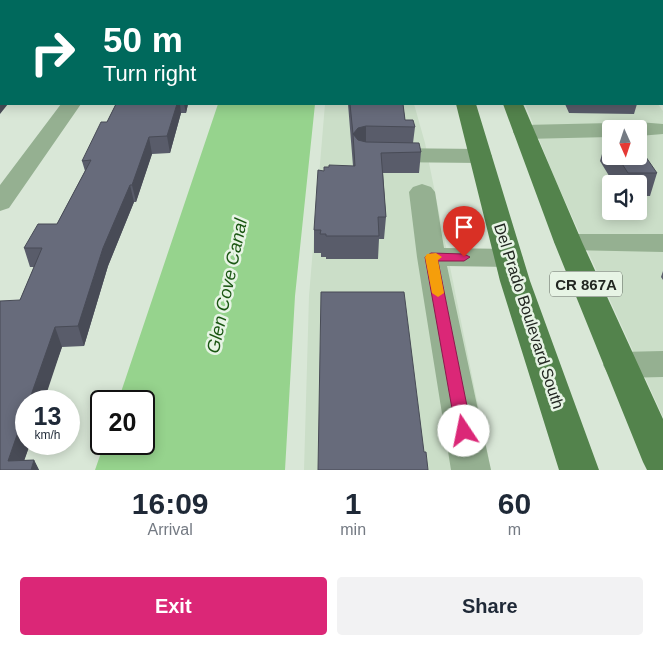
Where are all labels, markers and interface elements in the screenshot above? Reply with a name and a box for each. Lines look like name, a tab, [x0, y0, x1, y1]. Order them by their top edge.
icon: right	[20, 20, 85, 85]
text: 50 m	[103, 20, 183, 59]
text: Turn right	[103, 61, 196, 86]
north arrow	[602, 120, 648, 165]
map controls	[602, 120, 647, 220]
button: sound	[602, 175, 647, 220]
pin	[443, 206, 485, 257]
icon: arrive	[450, 213, 478, 241]
water label: Glen Cove Canal	[203, 216, 251, 355]
street label: Del Prado Boulevard South	[491, 221, 567, 411]
road number: CR 867A	[550, 272, 622, 296]
speed limit sign: 20	[90, 390, 155, 455]
text: 13	[34, 402, 61, 430]
position arrow	[437, 404, 489, 456]
text: km/h	[34, 428, 61, 442]
text: 16:09	[132, 487, 209, 520]
text: 1	[345, 487, 362, 520]
text: 60	[498, 487, 531, 520]
text: Arrival	[147, 521, 193, 538]
text: min	[340, 521, 366, 538]
text: m	[508, 521, 521, 538]
button: Exit	[20, 577, 327, 635]
button: Share	[337, 577, 643, 635]

